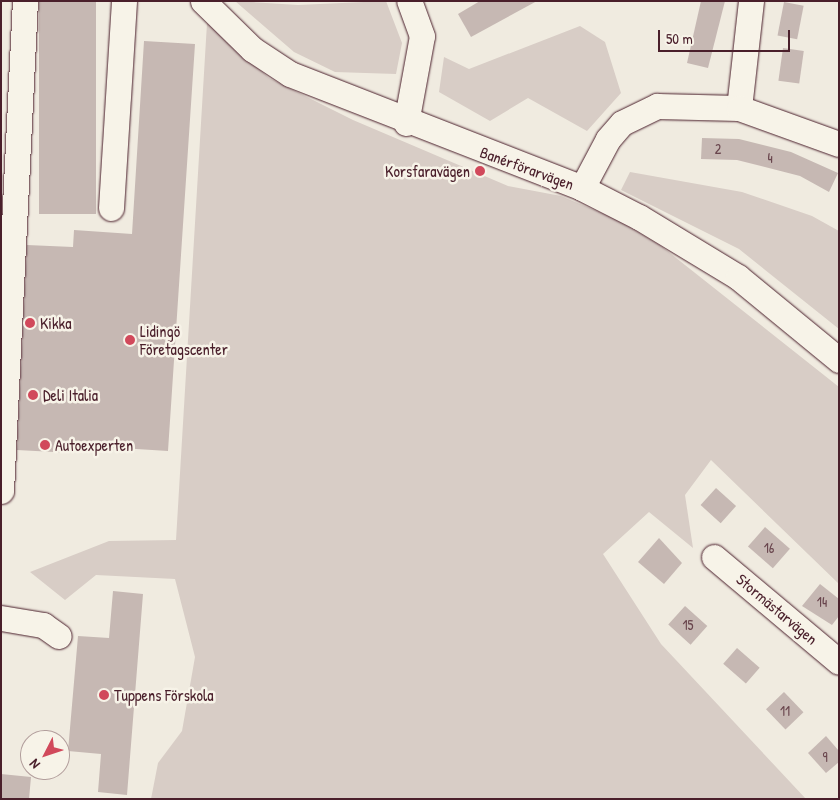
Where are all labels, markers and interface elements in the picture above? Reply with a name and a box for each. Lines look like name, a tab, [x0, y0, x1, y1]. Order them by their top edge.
scale bar	[660, 20, 792, 52]
text: 50 m	[666, 28, 693, 49]
house number: 2	[715, 141, 721, 157]
street label: Banérförarvägen	[478, 142, 576, 194]
house number: 4	[767, 150, 773, 166]
place label: Korsfaravägen	[385, 161, 470, 181]
marker: Korsfaravägen	[474, 165, 486, 177]
place label: Kikka	[40, 313, 72, 333]
marker: Kikka	[24, 317, 36, 329]
place label: Lidingö Företagscenter	[140, 321, 228, 359]
marker: Lidingö Företagscenter	[124, 334, 136, 346]
place label: Deli Italia	[43, 385, 98, 405]
marker: Deli Italia	[27, 389, 39, 401]
place label: Autoexperten	[55, 435, 133, 455]
marker: Autoexperten	[39, 439, 51, 451]
house number: 16	[764, 540, 774, 556]
street label: Stormästarvägen	[732, 569, 822, 649]
house number: 14	[817, 594, 827, 610]
house number: 15	[682, 617, 694, 633]
place label: Tuppens Förskola	[114, 685, 213, 705]
marker: Tuppens Förskola	[98, 689, 110, 701]
house number: 11	[780, 703, 790, 719]
north arrow	[20, 730, 70, 780]
house number: 9	[822, 749, 828, 765]
text: N	[24, 755, 44, 774]

